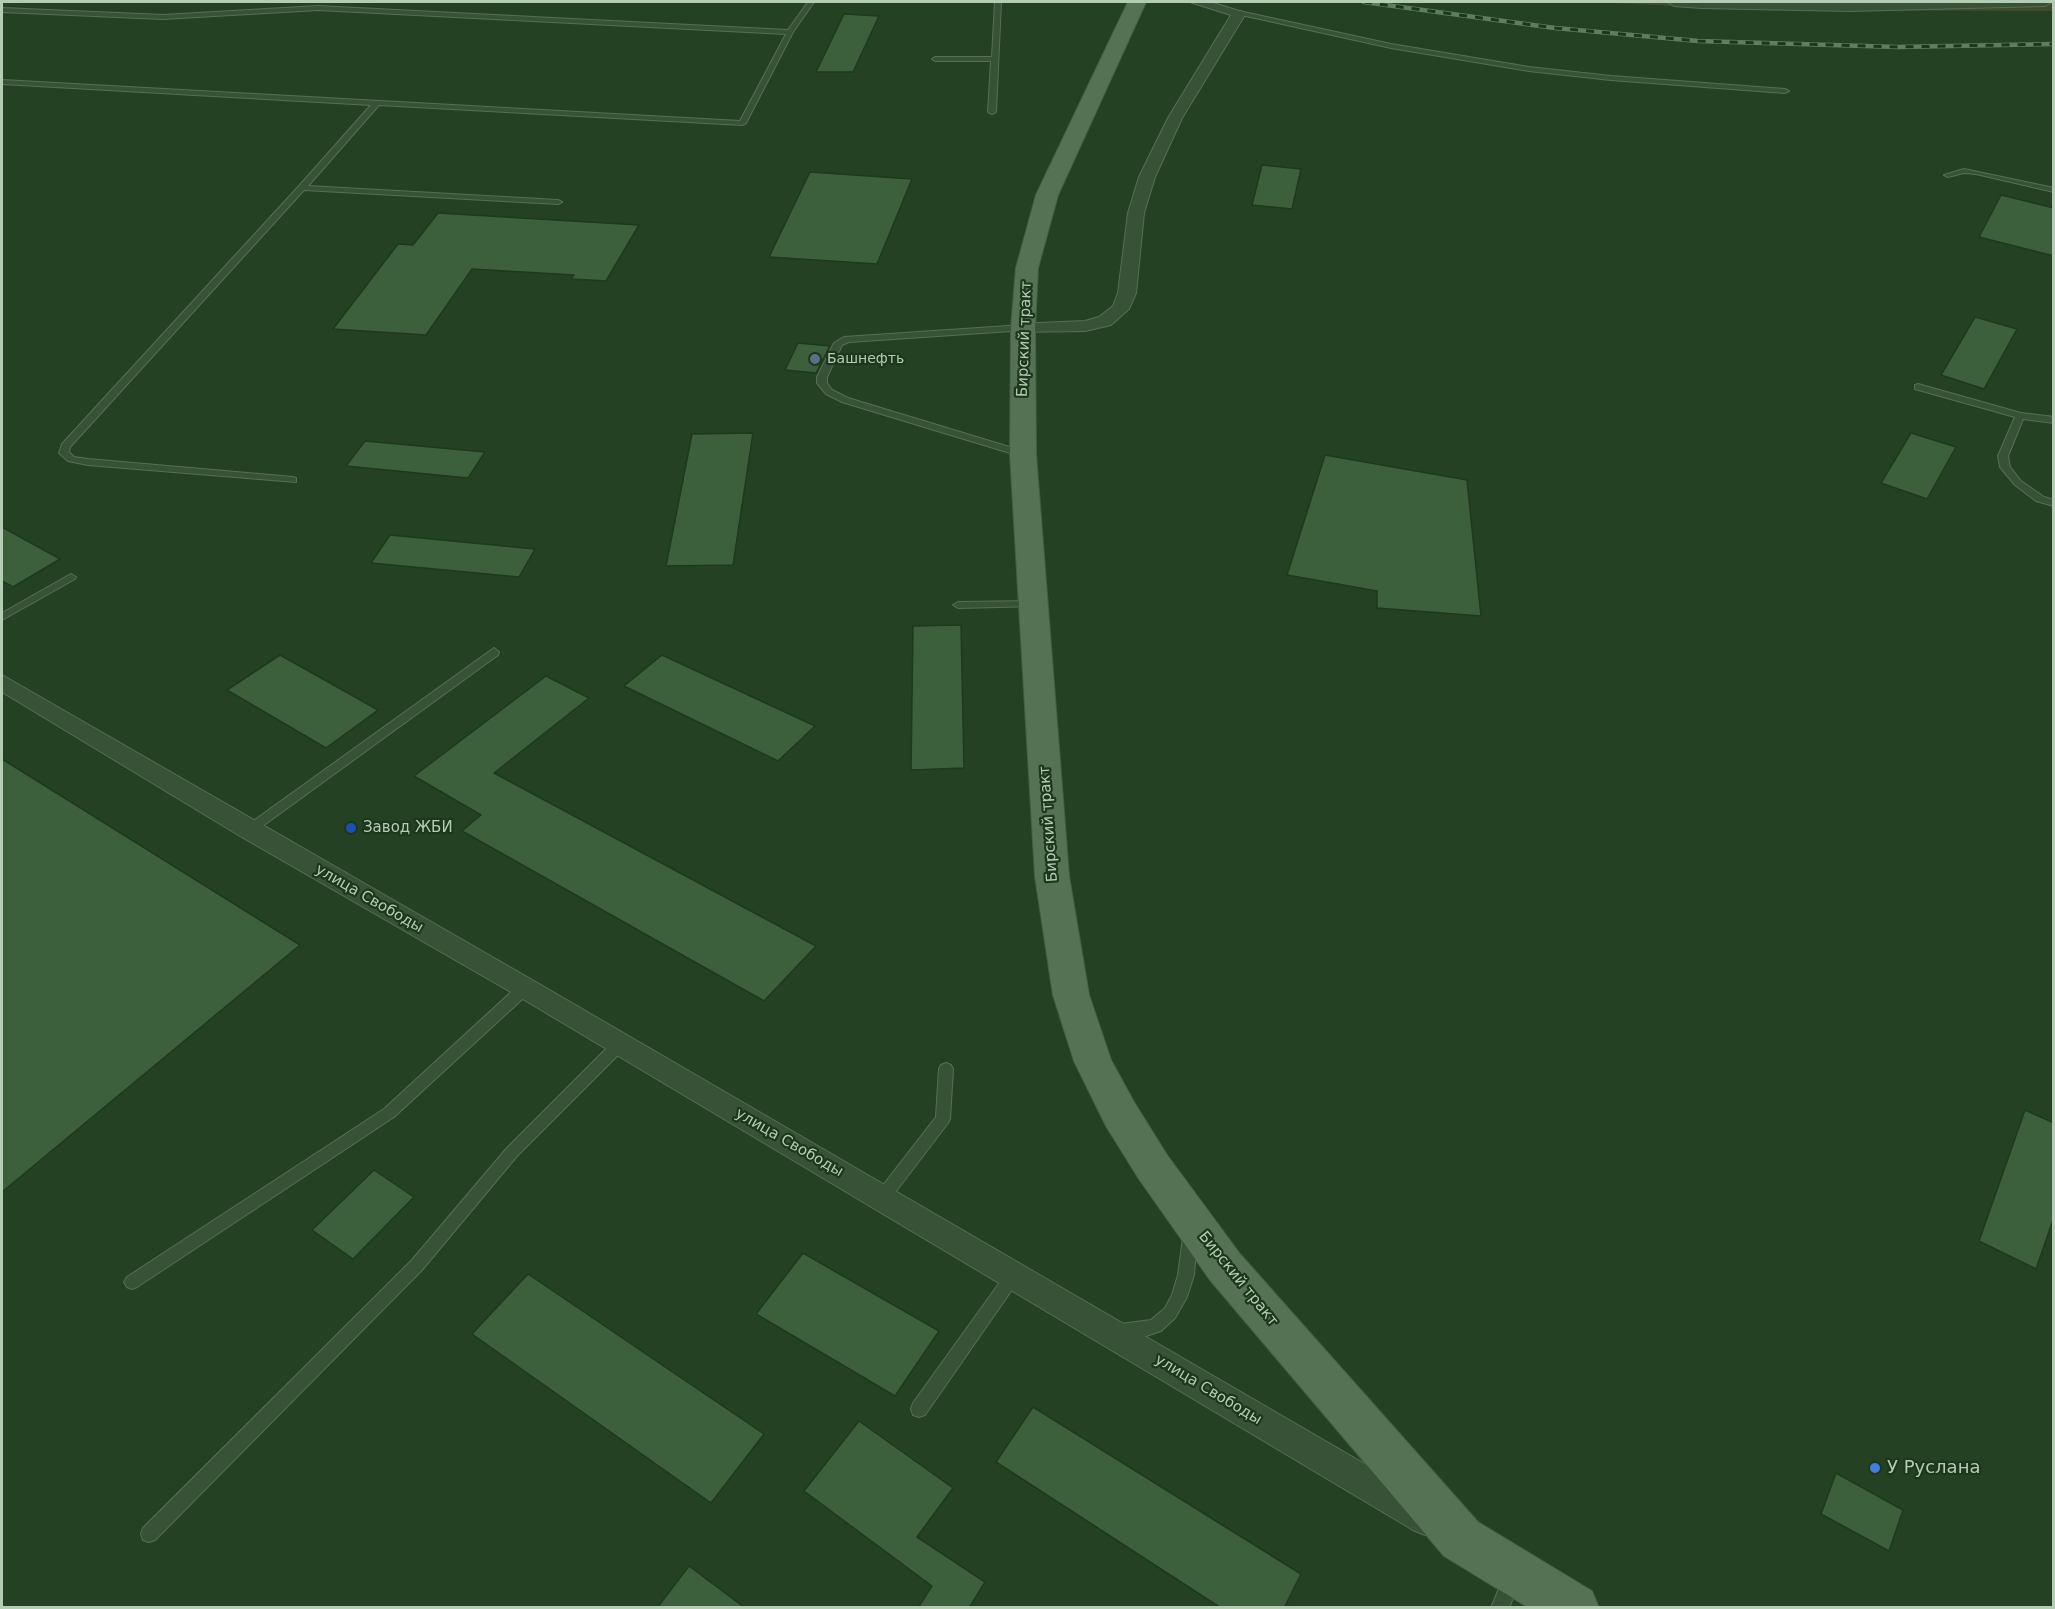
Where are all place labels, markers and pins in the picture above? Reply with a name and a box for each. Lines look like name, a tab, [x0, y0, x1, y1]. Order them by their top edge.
place label: Башнефть	[827, 351, 904, 367]
marker: Башнефть	[808, 352, 822, 366]
place label: Завод ЖБИ	[363, 819, 453, 837]
marker: Завод ЖБИ	[344, 821, 358, 835]
place label: У Руслана	[1887, 1457, 1980, 1479]
marker: У Руслана	[1868, 1461, 1882, 1475]

